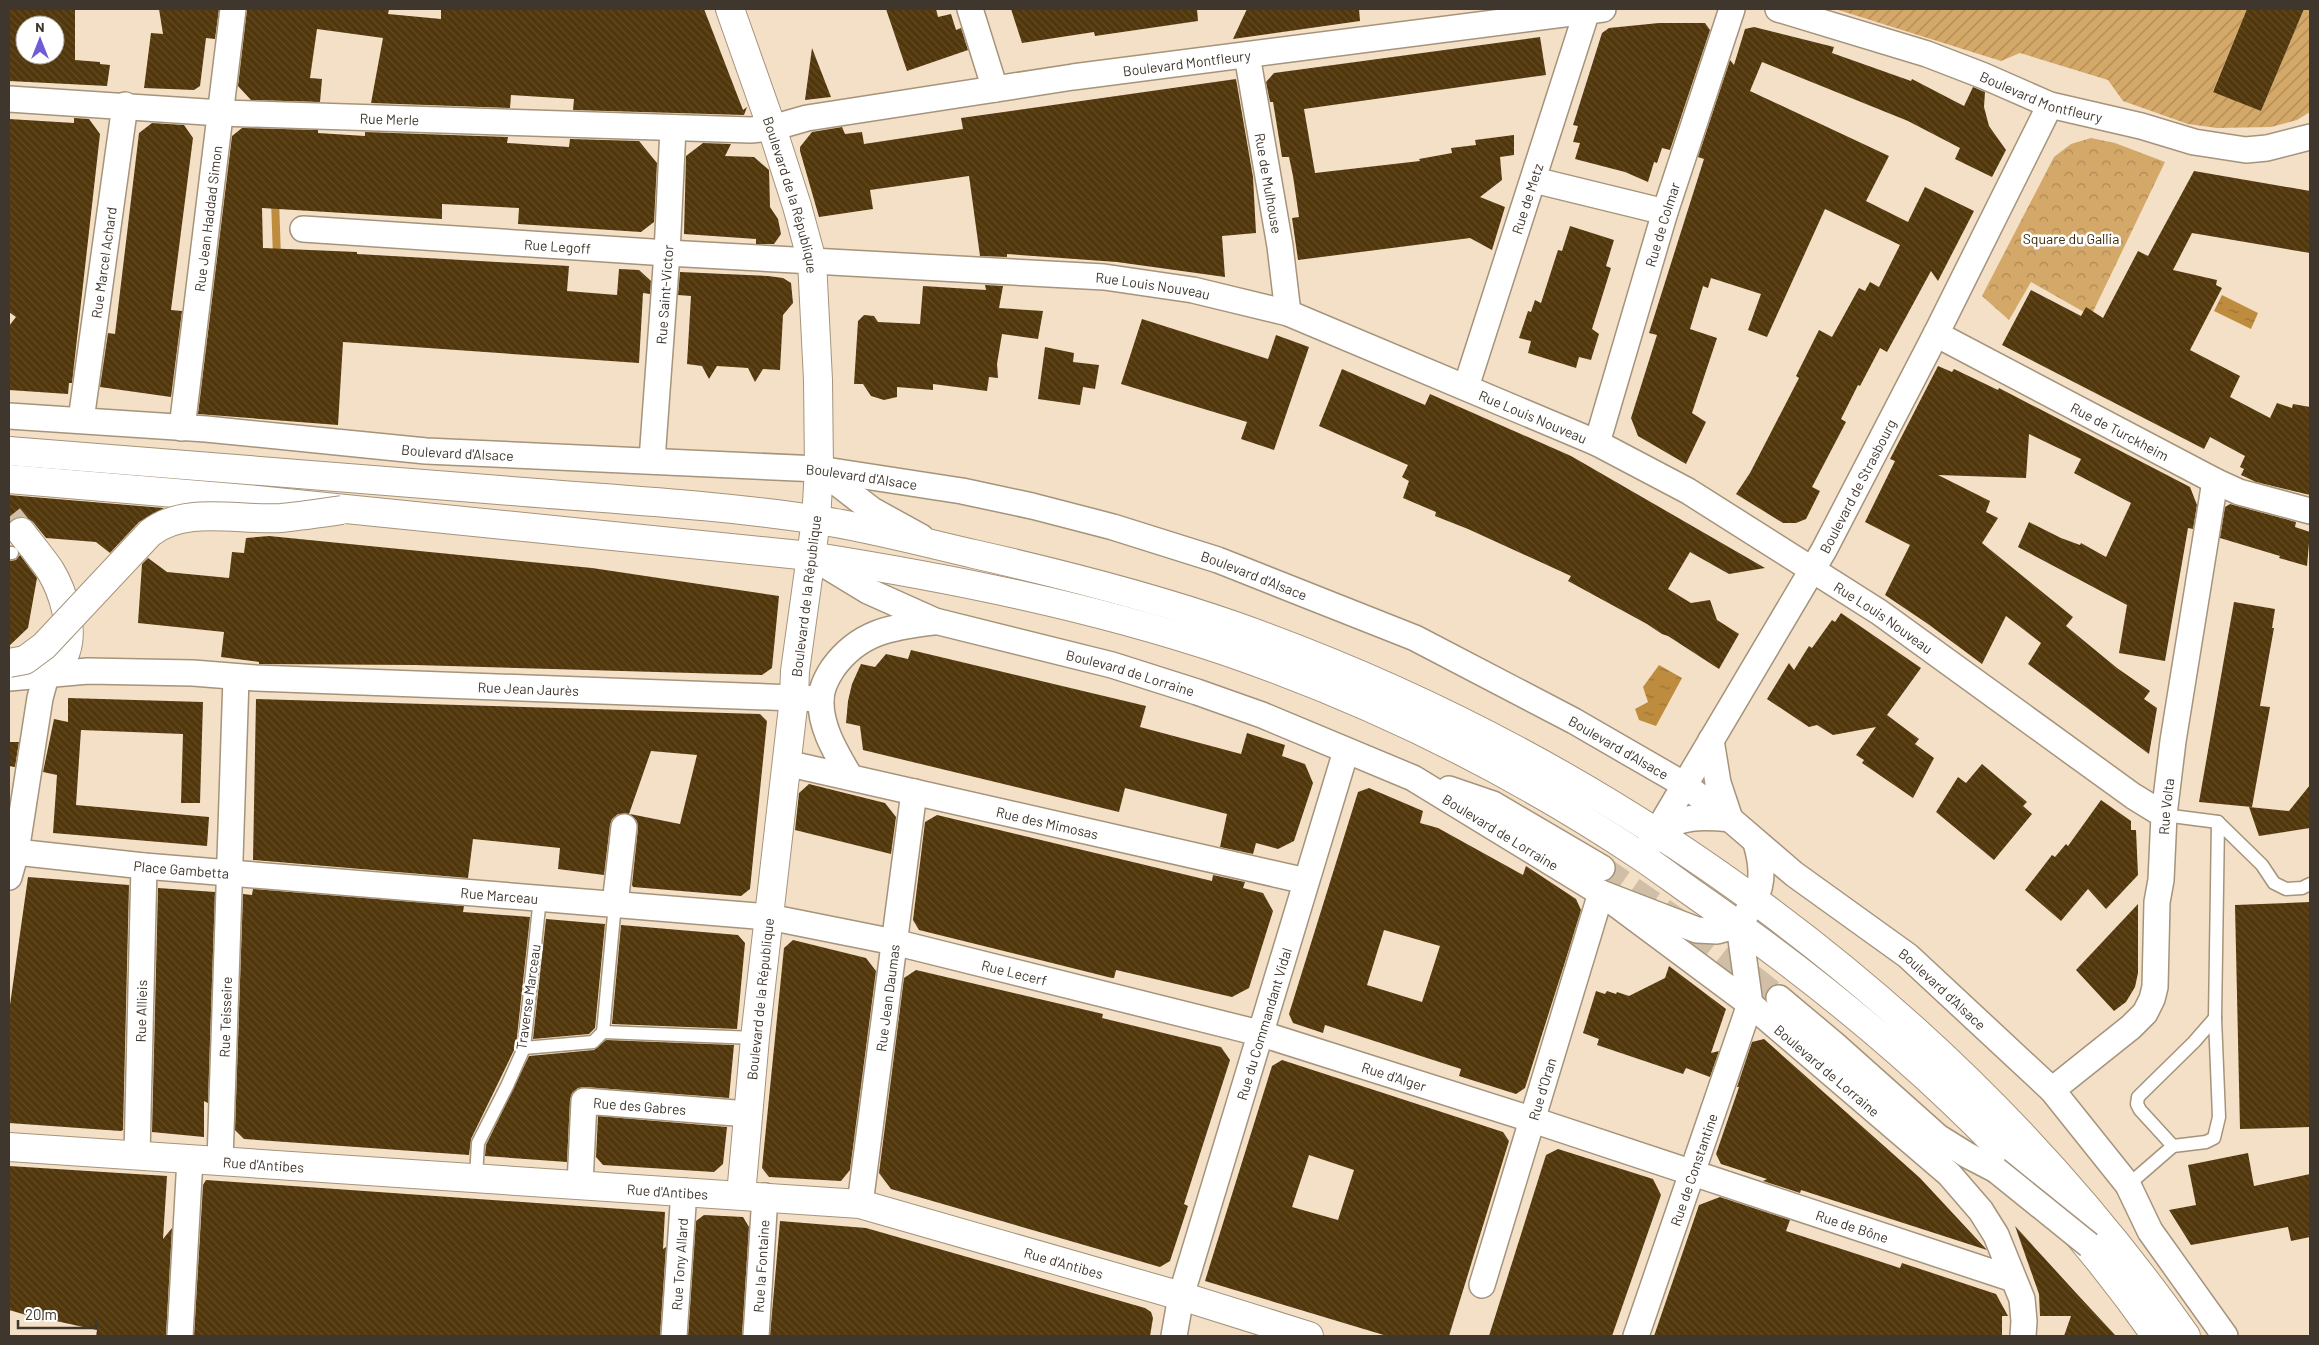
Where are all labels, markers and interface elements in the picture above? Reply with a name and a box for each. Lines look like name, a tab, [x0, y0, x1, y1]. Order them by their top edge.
north arrow	[15, 15, 65, 65]
text: N	[35, 18, 45, 35]
street label: Boulevard Montfleury	[1122, 46, 1252, 79]
street label: Boulevard Montfleury	[1978, 67, 2105, 125]
street label: Rue Merle	[359, 109, 420, 128]
street label: Boulevard de la République	[760, 114, 821, 274]
street label: Rue de Mulhouse	[1252, 131, 1286, 235]
street label: Rue Jean Haddad Simon	[190, 145, 225, 293]
street label: Rue de Metz	[1507, 161, 1546, 236]
street label: Rue de Colmar	[1641, 180, 1683, 269]
street label: Rue Marcel Achard	[87, 206, 119, 319]
park label: Square du Gallia	[2023, 230, 2119, 247]
street label: Rue Legoff	[524, 235, 591, 256]
street label: Rue Saint-Victor	[652, 244, 676, 345]
street label: Rue Louis Nouveau	[1095, 268, 1212, 302]
street label: Rue Louis Nouveau	[1476, 386, 1590, 446]
street label: Rue de Turckheim	[2068, 398, 2172, 464]
street label: Boulevard de Strasbourg	[1815, 416, 1899, 556]
street label: Boulevard d'Alsace	[400, 440, 514, 464]
street label: Boulevard d'Alsace	[805, 460, 919, 493]
street label: Boulevard de la République	[788, 514, 824, 678]
street label: Boulevard d'Alsace	[1199, 547, 1310, 603]
street label: Rue Louis Nouveau	[1831, 577, 1936, 657]
street label: Boulevard de Lorraine	[1065, 645, 1197, 699]
street label: Rue Jean Jaurès	[477, 678, 579, 699]
street label: Boulevard d'Alsace	[1566, 711, 1672, 782]
street label: Rue Volta	[2155, 777, 2177, 835]
street label: Boulevard de Lorraine	[1440, 790, 1562, 874]
street label: Rue des Mimosas	[995, 802, 1100, 842]
street label: Place Gambetta	[133, 856, 230, 881]
street label: Rue Marceau	[460, 883, 539, 907]
street label: Boulevard de la République	[743, 917, 777, 1081]
street label: Traverse Marceau	[512, 943, 544, 1051]
street label: Rue Jean Daumas	[872, 943, 903, 1052]
street label: Boulevard d'Alsace	[1896, 944, 1990, 1033]
street label: Rue du Commandant Vidal	[1232, 946, 1294, 1102]
street label: Rue Lecerf	[980, 956, 1049, 988]
street label: Rue Teisseire	[215, 976, 235, 1058]
street label: Rue Allieis	[131, 979, 150, 1043]
street label: Boulevard de Lorraine	[1771, 1020, 1883, 1120]
street label: Rue d'Oran	[1524, 1056, 1559, 1122]
street label: Rue d'Alger	[1360, 1058, 1429, 1094]
street label: Rue des Gabres	[593, 1093, 687, 1118]
street label: Rue de Constantine	[1666, 1111, 1720, 1228]
street label: Rue d'Antibes	[222, 1153, 305, 1175]
street label: Rue d'Antibes	[626, 1180, 709, 1202]
street label: Rue de Bône	[1814, 1206, 1891, 1246]
street label: Rue Tony Allard	[667, 1217, 691, 1311]
street label: Rue la Fontaine	[749, 1219, 772, 1313]
street label: Rue d'Antibes	[1022, 1243, 1106, 1282]
scale bar	[18, 1298, 95, 1330]
text: 20 m	[25, 1305, 57, 1323]

